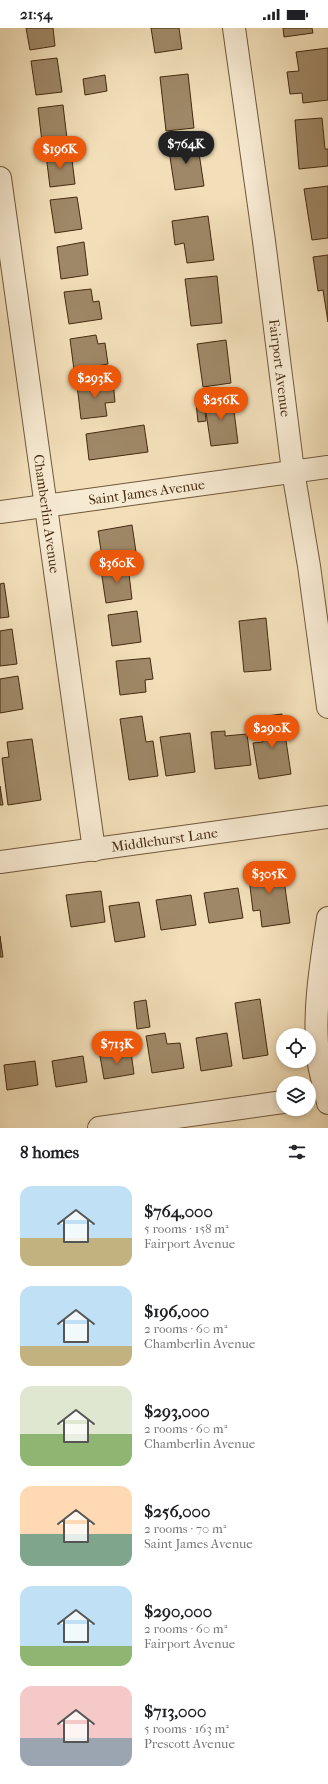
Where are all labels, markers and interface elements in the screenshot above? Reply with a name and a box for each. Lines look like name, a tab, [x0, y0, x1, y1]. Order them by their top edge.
text: 21:54	[20, 5, 52, 23]
pin: $764K	[158, 131, 214, 165]
pin: $196K	[32, 136, 88, 170]
text: $764K	[167, 136, 205, 151]
text: $196K	[42, 141, 78, 156]
street label: Fairport Avenue	[265, 318, 295, 418]
pin: $293K	[67, 365, 123, 399]
text: $293K	[77, 370, 113, 385]
pin: $256K	[193, 387, 249, 421]
text: $256K	[203, 392, 239, 407]
street label: Chamberlin Avenue	[30, 453, 64, 574]
street label: Saint James Avenue	[87, 475, 206, 508]
pin: $360K	[89, 550, 145, 584]
text: $360K	[99, 555, 135, 570]
pin: $290K	[244, 715, 300, 749]
text: $290K	[253, 720, 291, 735]
street label: Middlehurst Lane	[110, 824, 219, 855]
pin: $305K	[241, 861, 297, 895]
text: $305K	[252, 866, 286, 881]
map controls	[276, 1028, 316, 1116]
button: locate	[276, 1028, 316, 1068]
pin: $713K	[89, 1031, 145, 1065]
text: $713K	[101, 1036, 133, 1051]
button: layers	[276, 1076, 316, 1116]
icon: filters	[286, 1141, 308, 1163]
text: 8 homes	[20, 1142, 79, 1162]
text: $764,000	[144, 1201, 213, 1221]
icon: home	[52, 1202, 100, 1250]
text: 5 rooms · 158 m²	[144, 1221, 229, 1236]
text: Fairport Avenue	[144, 1236, 235, 1251]
text: $196,000	[144, 1301, 209, 1321]
icon: home	[52, 1302, 100, 1350]
text: 2 rooms · 60 m²	[144, 1321, 227, 1336]
text: Chamberlin Avenue	[144, 1336, 255, 1351]
text: $293,000	[144, 1401, 210, 1421]
icon: home	[52, 1402, 100, 1450]
text: 2 rooms · 60 m²	[144, 1421, 227, 1436]
text: Chamberlin Avenue	[144, 1436, 255, 1451]
text: $256,000	[144, 1501, 210, 1521]
icon: home	[52, 1502, 100, 1550]
text: 2 rooms · 70 m²	[144, 1521, 227, 1536]
text: Saint James Avenue	[144, 1536, 253, 1551]
text: $290,000	[144, 1601, 212, 1621]
icon: home	[52, 1602, 100, 1650]
text: 2 rooms · 60 m²	[144, 1621, 227, 1636]
text: Fairport Avenue	[144, 1636, 235, 1651]
text: $713,000	[144, 1701, 206, 1721]
icon: home	[52, 1702, 100, 1750]
text: 5 rooms · 163 m²	[144, 1721, 229, 1736]
text: Prescott Avenue	[144, 1736, 235, 1751]

